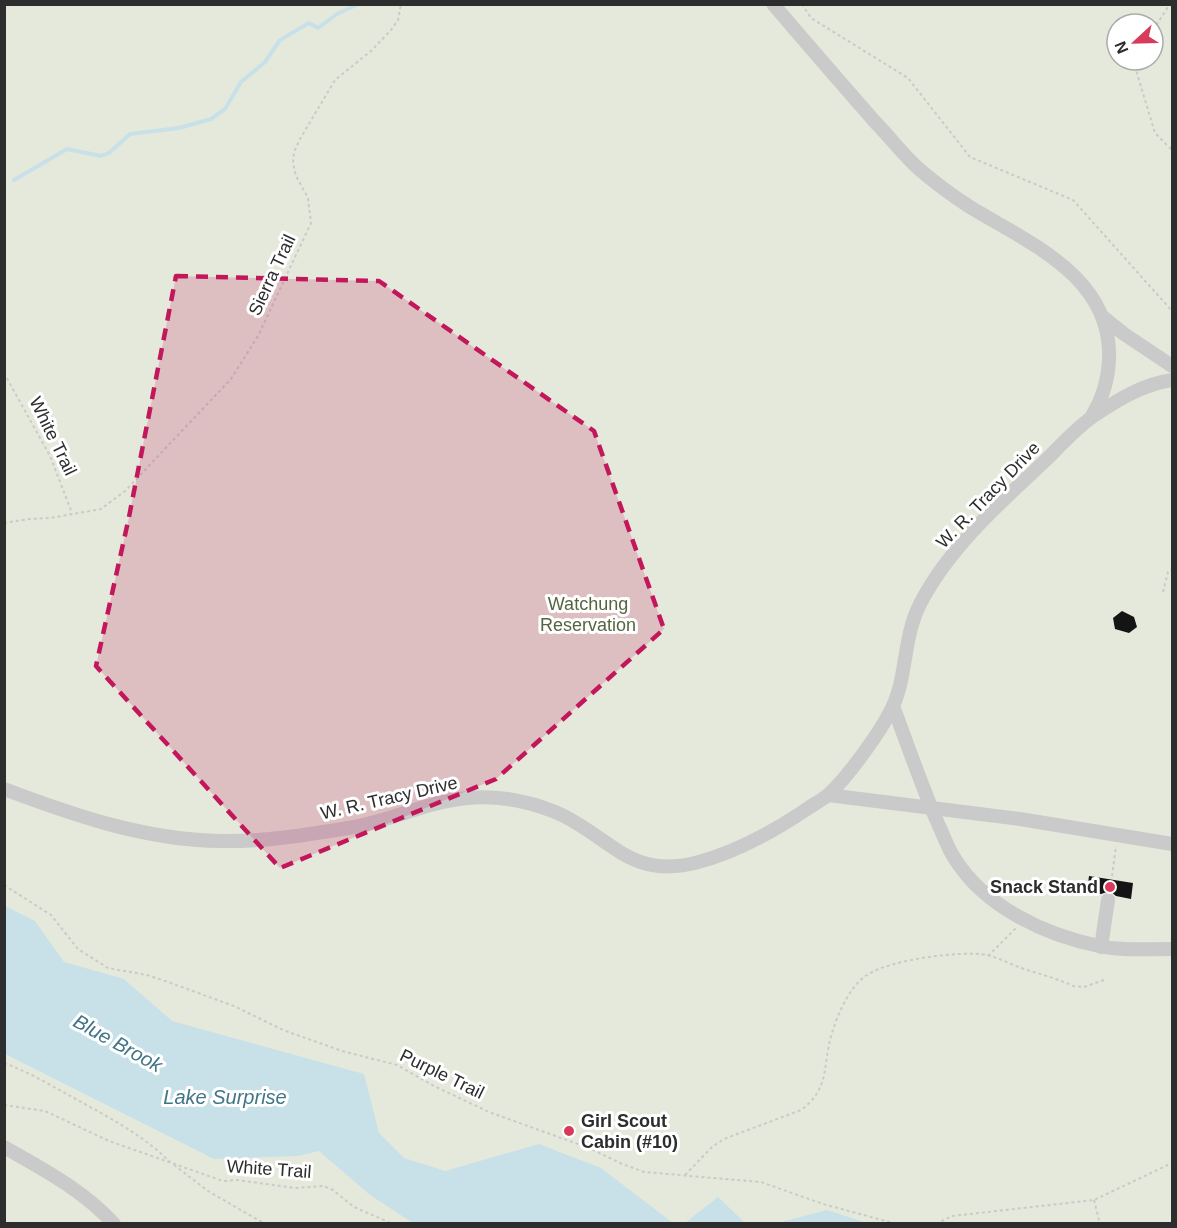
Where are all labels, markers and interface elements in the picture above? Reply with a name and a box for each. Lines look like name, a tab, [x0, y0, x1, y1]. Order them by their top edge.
north arrow	[1105, 12, 1165, 72]
text: N	[1112, 39, 1132, 56]
street label: Sierra Trail	[245, 231, 299, 319]
street label: White Trail	[25, 393, 81, 479]
street label: W. R. Tracy Drive	[932, 438, 1044, 552]
park label: Watchung Reservation	[540, 594, 636, 635]
street label: W. R. Tracy Drive	[319, 773, 459, 823]
place label: Snack Stand	[990, 877, 1098, 897]
marker: Snack Stand	[1103, 880, 1117, 894]
water label: Blue Brook	[70, 1010, 167, 1077]
street label: Purple Trail	[397, 1045, 487, 1103]
water label: Lake Surprise	[163, 1086, 287, 1108]
place label: Girl Scout Cabin (#10)	[581, 1111, 678, 1152]
marker: Girl Scout Cabin (#10)	[562, 1124, 576, 1138]
street label: White Trail	[226, 1156, 312, 1182]

